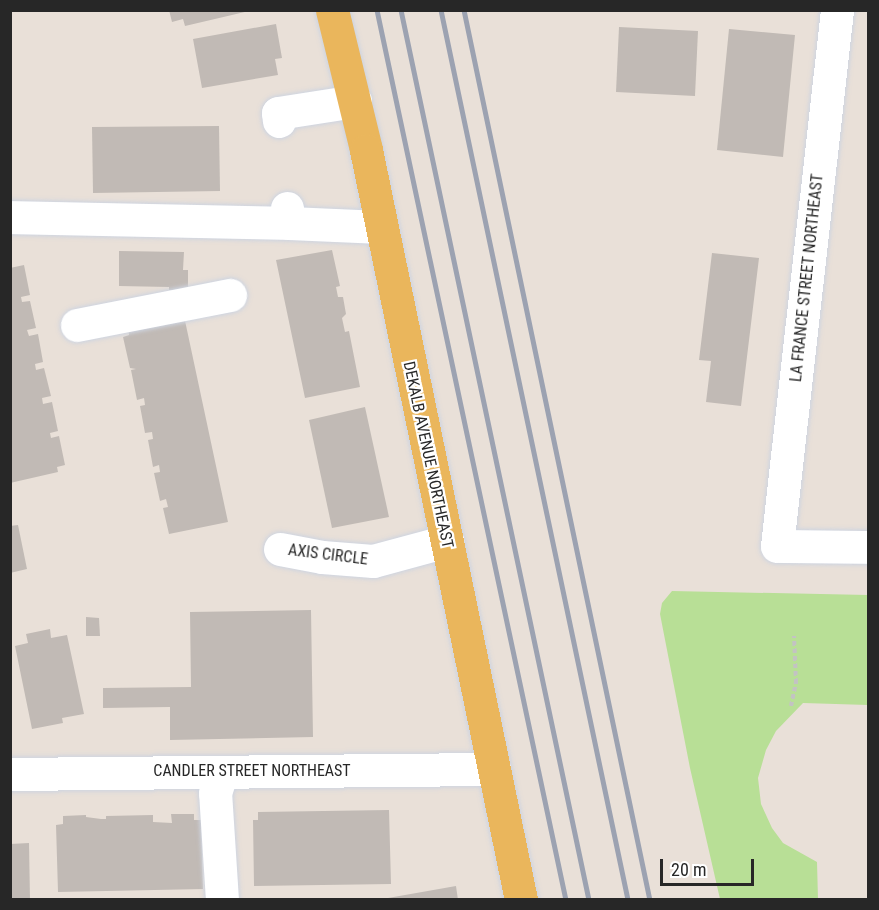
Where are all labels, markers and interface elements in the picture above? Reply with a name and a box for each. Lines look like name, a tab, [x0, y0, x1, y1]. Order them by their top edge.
street label: LA FRANCE STREET NORTHEAST	[787, 173, 827, 383]
street label: DEKALB AVENUE NORTHEAST	[399, 360, 457, 550]
street label: AXIS CIRCLE	[287, 541, 369, 569]
street label: CANDLER STREET NORTHEAST	[153, 761, 351, 781]
scale bar	[663, 847, 758, 885]
text: 20 m	[671, 859, 706, 880]

